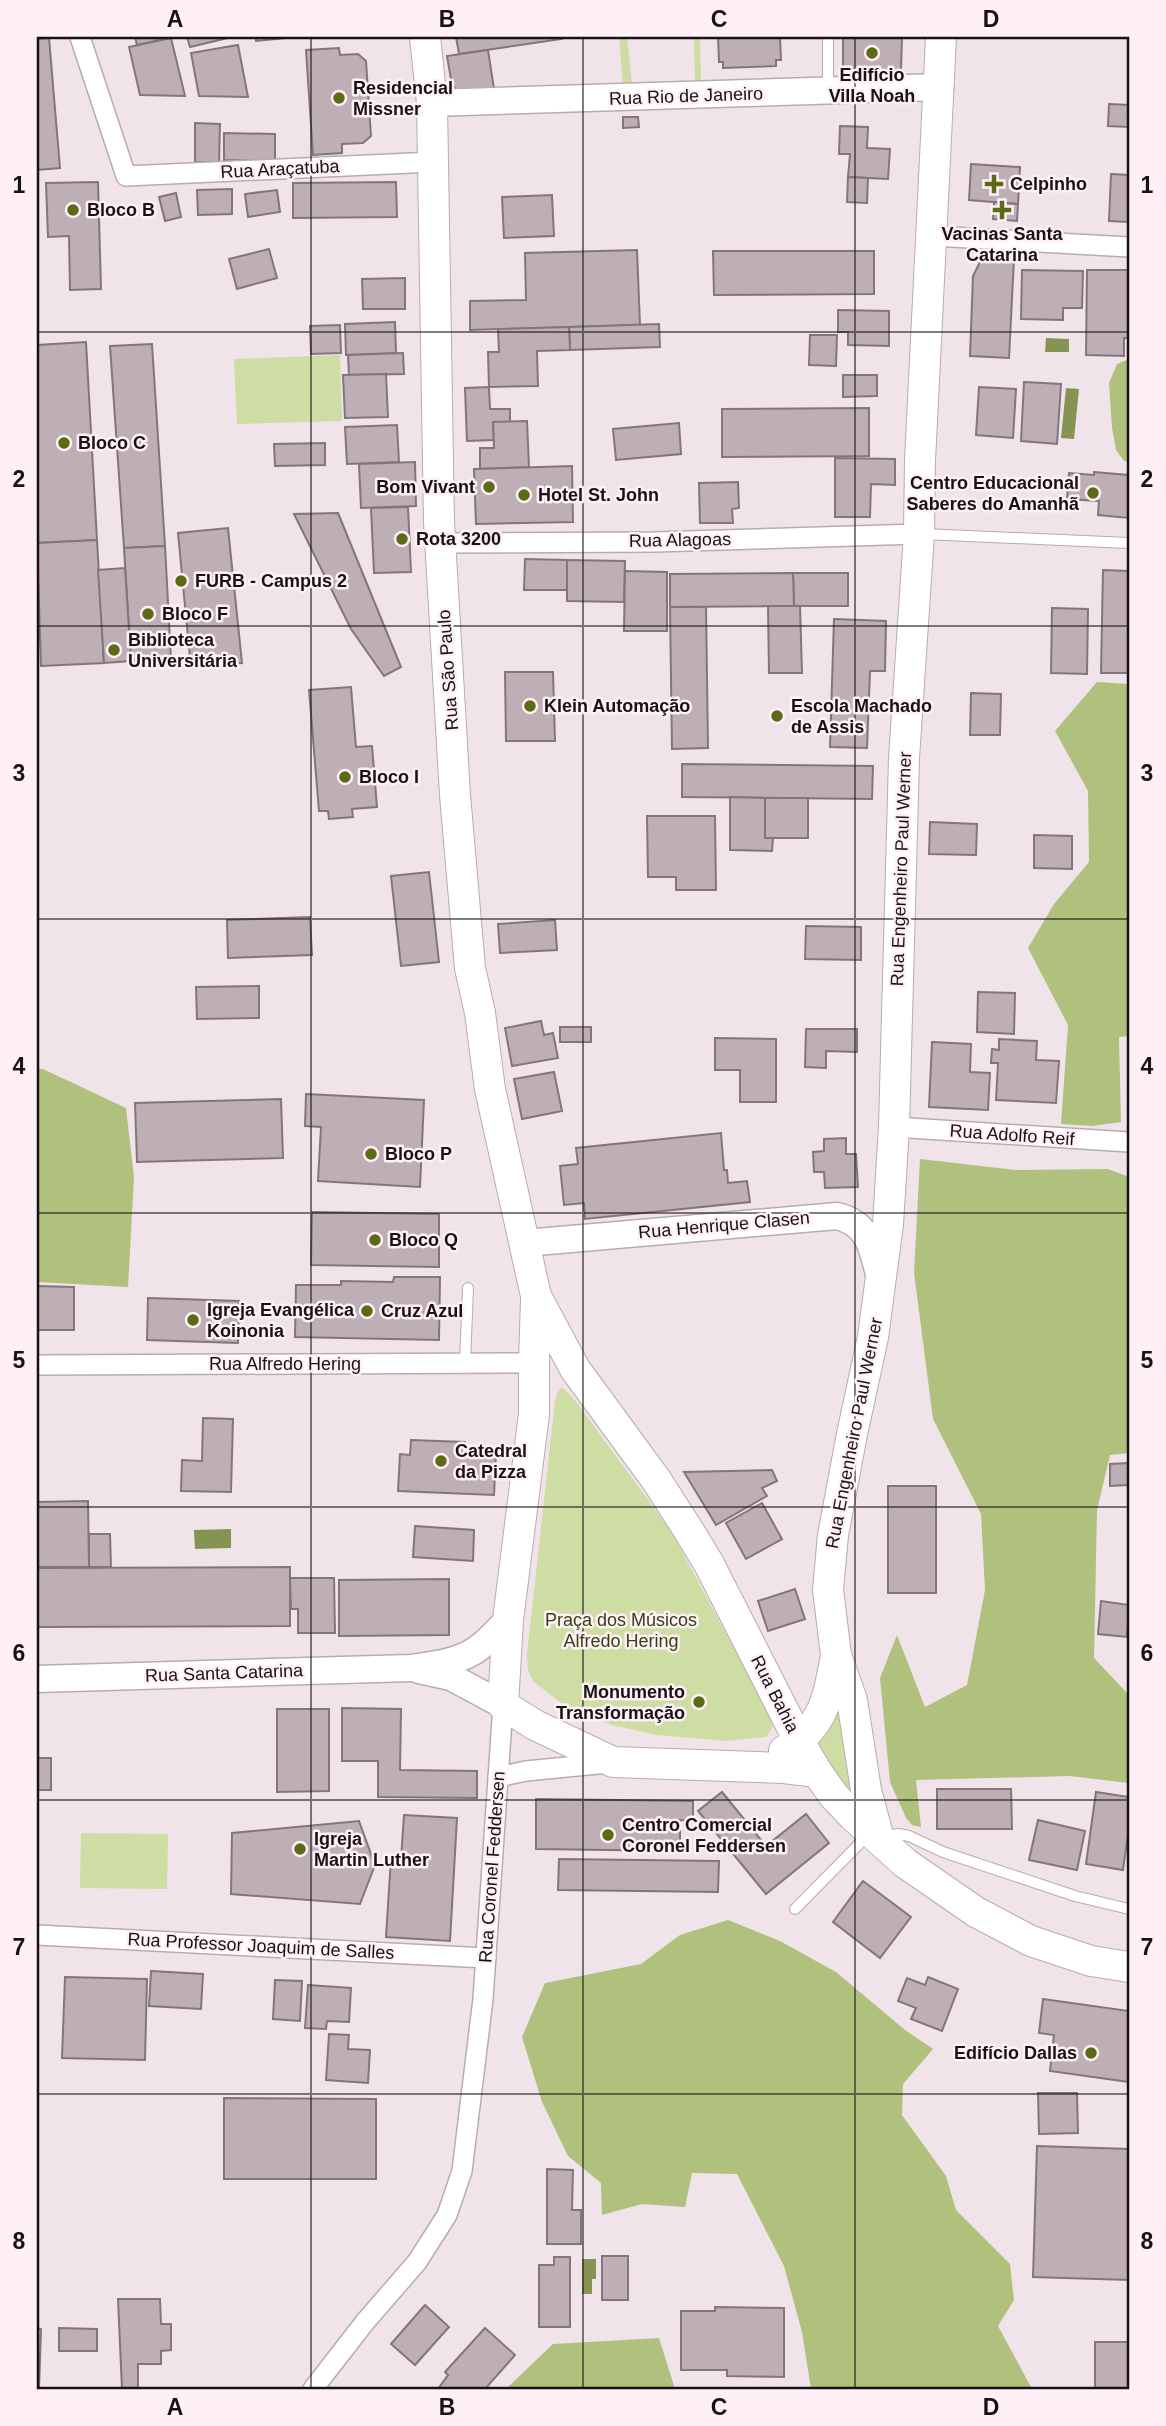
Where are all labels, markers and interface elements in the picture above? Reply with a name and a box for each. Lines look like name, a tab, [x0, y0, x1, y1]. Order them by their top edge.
text: A	[167, 6, 183, 32]
text: B	[439, 6, 455, 32]
text: C	[711, 6, 727, 32]
text: D	[983, 6, 999, 32]
marker: Edifício Villa Noah	[864, 45, 880, 61]
place label: Edifício Villa Noah	[829, 65, 915, 106]
place label: Residencial Missner	[353, 78, 453, 119]
street label: Rua Rio de Janeiro	[609, 83, 763, 109]
marker: Residencial Missner	[331, 90, 347, 106]
street label: Rua Araçatuba	[220, 156, 341, 182]
text: 1	[13, 172, 26, 198]
text: 1	[1141, 172, 1154, 198]
marker: Celpinho	[984, 174, 1004, 194]
place label: Celpinho	[1010, 174, 1087, 194]
place label: Bloco B	[87, 200, 155, 220]
marker: Vacinas Santa Catarina	[992, 200, 1012, 220]
marker: Bloco B	[65, 202, 81, 218]
place label: Vacinas Santa Catarina	[941, 224, 1064, 265]
place label: Bloco C	[78, 433, 146, 453]
marker: Bloco C	[56, 435, 72, 451]
text: 2	[13, 466, 25, 492]
text: 2	[1141, 466, 1153, 492]
place label: Centro Educacional Saberes do Amanhã	[907, 473, 1080, 514]
place label: Bom Vivant	[376, 477, 475, 497]
marker: Bom Vivant	[481, 479, 497, 495]
place label: Hotel St. John	[538, 485, 659, 505]
marker: Centro Educacional Saberes do Amanhã	[1085, 485, 1101, 501]
marker: Hotel St. John	[516, 487, 532, 503]
place label: Rota 3200	[416, 529, 501, 549]
street label: Rua Alagoas	[629, 529, 731, 551]
marker: Rota 3200	[394, 531, 410, 547]
place label: FURB - Campus 2	[195, 571, 347, 591]
marker: FURB - Campus 2	[173, 573, 189, 589]
place label: Bloco F	[162, 604, 228, 624]
marker: Bloco F	[140, 606, 156, 622]
street label: Rua São Paulo	[434, 609, 462, 731]
place label: Biblioteca Universitária	[128, 630, 238, 671]
marker: Biblioteca Universitária	[106, 642, 122, 658]
place label: Klein Automação	[544, 696, 690, 716]
place label: Escola Machado de Assis	[791, 696, 932, 737]
marker: Klein Automação	[522, 698, 538, 714]
marker: Escola Machado de Assis	[769, 708, 785, 724]
street label: Rua Engenheiro Paul Werner	[887, 751, 915, 987]
text: 3	[13, 760, 25, 786]
text: 3	[1141, 760, 1153, 786]
place label: Bloco I	[359, 767, 419, 787]
marker: Bloco I	[337, 769, 353, 785]
text: 4	[13, 1053, 26, 1079]
text: 4	[1141, 1053, 1154, 1079]
street label: Rua Adolfo Reif	[949, 1121, 1076, 1149]
place label: Bloco P	[385, 1144, 452, 1164]
marker: Bloco P	[363, 1146, 379, 1162]
street label: Rua Henrique Clasen	[637, 1208, 811, 1242]
place label: Bloco Q	[389, 1230, 458, 1250]
marker: Bloco Q	[367, 1232, 383, 1248]
place label: Igreja Evangélica Koinonia	[207, 1300, 355, 1341]
place label: Cruz Azul	[381, 1301, 463, 1321]
marker: Cruz Azul	[359, 1303, 375, 1319]
marker: Igreja Evangélica Koinonia	[185, 1312, 201, 1328]
street label: Rua Engenheiro Paul Werner	[822, 1316, 886, 1550]
text: 5	[13, 1347, 26, 1373]
text: 5	[1141, 1347, 1154, 1373]
street label: Rua Alfredo Hering	[209, 1354, 361, 1374]
place label: Catedral da Pizza	[455, 1441, 527, 1482]
marker: Catedral da Pizza	[433, 1453, 449, 1469]
park label: Praça dos Músicos Alfredo Hering	[545, 1610, 697, 1651]
text: 6	[13, 1640, 25, 1666]
text: 6	[1141, 1640, 1153, 1666]
street label: Rua Bahia	[747, 1652, 803, 1737]
street label: Rua Santa Catarina	[145, 1660, 304, 1686]
place label: Monumento Transformação	[556, 1682, 685, 1723]
marker: Monumento Transformação	[691, 1694, 707, 1710]
street label: Rua Coronel Feddersen	[475, 1770, 509, 1964]
place label: Centro Comercial Coronel Feddersen	[622, 1815, 786, 1856]
marker: Centro Comercial Coronel Feddersen	[600, 1827, 616, 1843]
place label: Igreja Martin Luther	[314, 1829, 429, 1870]
marker: Igreja Martin Luther	[292, 1841, 308, 1857]
street label: Rua Professor Joaquim de Salles	[127, 1929, 395, 1963]
text: 7	[13, 1934, 25, 1960]
text: 7	[1141, 1934, 1153, 1960]
place label: Edifício Dallas	[954, 2043, 1077, 2063]
marker: Edifício Dallas	[1083, 2045, 1099, 2061]
text: 8	[13, 2228, 26, 2254]
text: 8	[1141, 2228, 1154, 2254]
text: A	[167, 2394, 183, 2420]
text: B	[439, 2394, 455, 2420]
text: C	[711, 2394, 727, 2420]
text: D	[983, 2394, 999, 2420]

